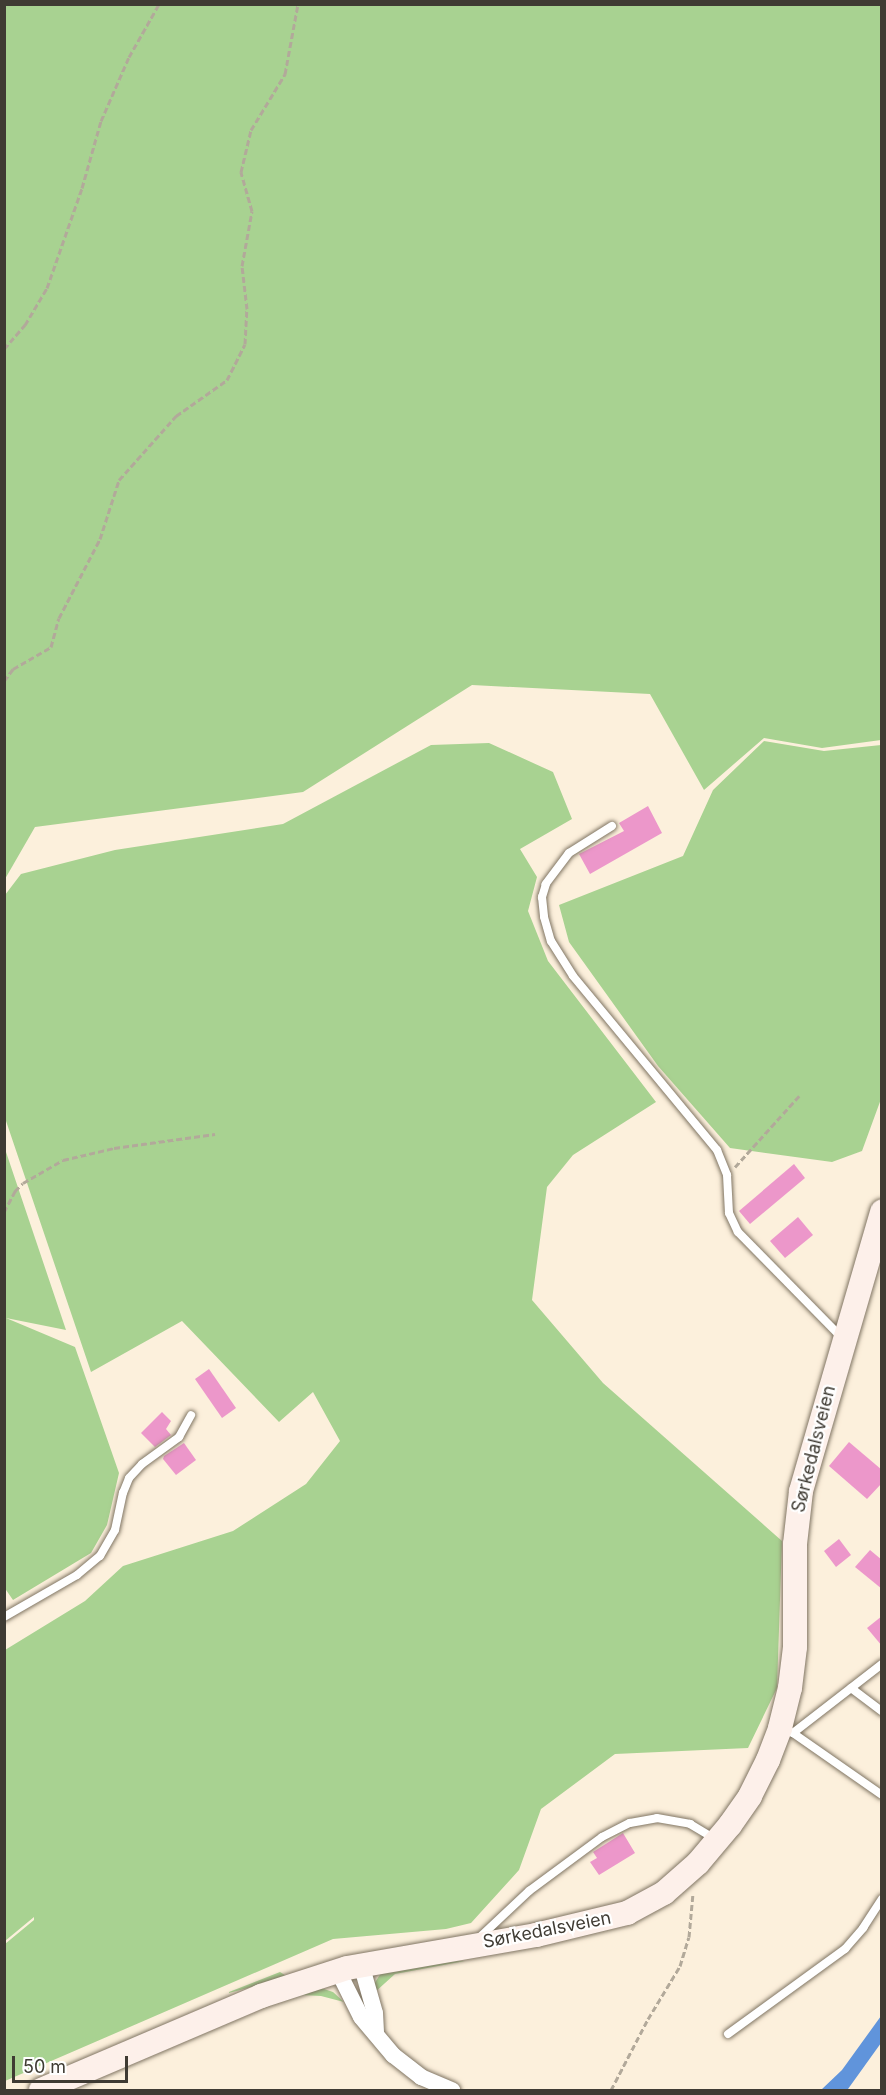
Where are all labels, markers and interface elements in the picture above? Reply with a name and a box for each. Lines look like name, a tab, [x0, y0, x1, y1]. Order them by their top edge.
street label: Sørkedalsveien	[788, 1383, 840, 1515]
street label: Sørkedalsveien	[481, 1907, 613, 1953]
scale bar	[15, 2044, 130, 2082]
text: 50 m	[23, 2056, 66, 2077]

